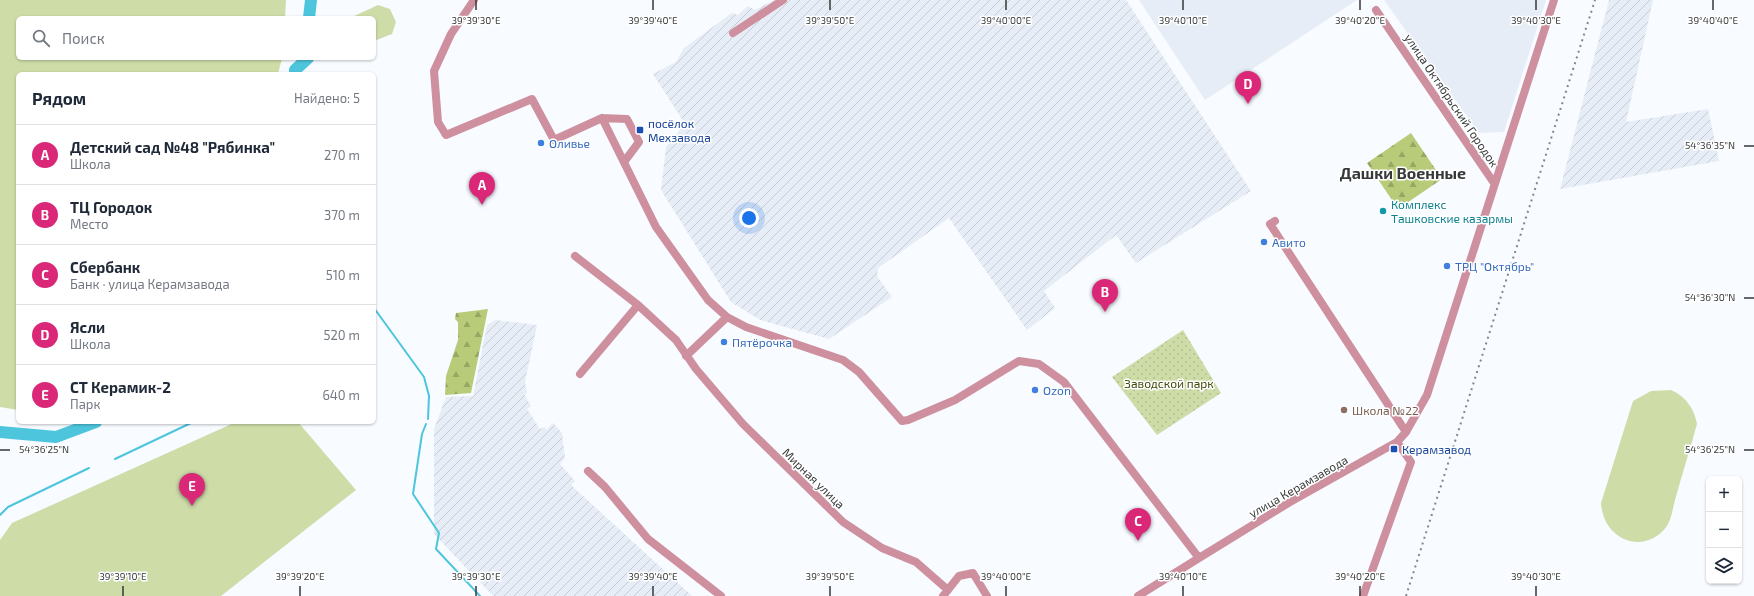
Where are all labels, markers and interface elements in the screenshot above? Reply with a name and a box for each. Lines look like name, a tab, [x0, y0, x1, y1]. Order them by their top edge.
text: 39°39'30"E	[452, 14, 501, 26]
text: 39°39'40"E	[628, 14, 678, 26]
text: 39°39'50"E	[806, 14, 855, 26]
text: 39°40'00"E	[981, 14, 1032, 26]
text: 39°40'10"E	[1159, 14, 1208, 26]
text: 39°40'20"E	[1335, 14, 1385, 26]
text: 39°40'30"E	[1511, 14, 1561, 26]
text: 39°40'40"E	[1688, 14, 1739, 26]
search box	[16, 16, 376, 60]
icon: search	[30, 27, 52, 49]
text: Поиск	[62, 29, 105, 47]
street label: улица Октябрьский Городок	[1401, 31, 1502, 170]
pin: D	[1235, 71, 1261, 104]
text: Рядом	[32, 88, 86, 108]
text: Найдено: 5	[294, 90, 360, 106]
place label: посёлок Мехзавода	[648, 116, 711, 144]
marker: посёлок Мехзавода	[635, 125, 645, 135]
place label: Оливье	[549, 136, 590, 150]
text: Детский сад №48 "Рябинка"	[70, 138, 275, 156]
marker: Оливье	[536, 138, 546, 148]
text: 54°36'35"N	[1685, 139, 1735, 151]
text: A	[41, 147, 49, 163]
text: 270 m	[324, 147, 360, 163]
text: Школа	[70, 156, 111, 172]
district label: Дашки Военные	[1340, 163, 1466, 182]
pin: A	[469, 172, 495, 205]
place label: Комплекс Ташковские казармы	[1391, 197, 1513, 225]
text: ТЦ Городок	[70, 198, 152, 216]
marker: Комплекс Ташковские казармы	[1378, 206, 1388, 216]
text: B	[41, 207, 49, 223]
text: 370 m	[324, 207, 360, 223]
your location	[739, 208, 759, 228]
text: Место	[70, 216, 109, 232]
place label: Авито	[1272, 235, 1306, 249]
marker: Авито	[1259, 237, 1269, 247]
text: Сбербанк	[70, 258, 140, 276]
place label: ТРЦ "Октябрь"	[1455, 259, 1534, 273]
marker: ТРЦ "Октябрь"	[1442, 261, 1452, 271]
text: C	[41, 267, 49, 283]
text: 510 m	[326, 267, 360, 283]
text: Банк · улица Керамзавода	[70, 276, 230, 292]
pin: B	[1092, 279, 1118, 312]
text: 54°36'30"N	[1685, 291, 1735, 303]
text: Ясли	[70, 318, 105, 336]
text: D	[41, 327, 49, 343]
text: 520 m	[324, 327, 360, 343]
place label: Пятёрочка	[732, 335, 792, 349]
text: Школа	[70, 336, 111, 352]
marker: Пятёрочка	[719, 337, 729, 347]
park label: Заводской парк	[1124, 376, 1214, 390]
text: СТ Керамик-2	[70, 378, 171, 396]
place label: Ozon	[1043, 383, 1071, 397]
marker: Ozon	[1030, 385, 1040, 395]
text: E	[41, 387, 49, 403]
text: 640 m	[322, 387, 360, 403]
text: Парк	[70, 396, 100, 412]
place label: Школа №22	[1352, 403, 1419, 417]
marker: Школа №22	[1339, 405, 1349, 415]
place label: Керамзавод	[1402, 442, 1471, 456]
text: 54°36'25"N	[19, 443, 69, 455]
text: 54°36'25"N	[1685, 443, 1735, 455]
marker: Керамзавод	[1389, 444, 1399, 454]
street label: Мирная улица	[779, 445, 848, 512]
street label: улица Керамзавода	[1246, 452, 1350, 521]
pin: E	[179, 473, 205, 506]
map controls	[1706, 476, 1742, 584]
button: +	[1706, 476, 1742, 512]
pin: C	[1125, 508, 1151, 541]
button: −	[1706, 512, 1742, 548]
button: layers	[1706, 548, 1742, 584]
text: 39°39'10"E	[99, 570, 147, 582]
text: 39°39'20"E	[275, 570, 325, 582]
text: 39°39'30"E	[452, 570, 501, 582]
text: 39°39'40"E	[628, 570, 678, 582]
text: 39°39'50"E	[806, 570, 855, 582]
text: 39°40'00"E	[981, 570, 1032, 582]
text: 39°40'10"E	[1159, 570, 1208, 582]
text: 39°40'20"E	[1335, 570, 1385, 582]
text: 39°40'30"E	[1511, 570, 1561, 582]

